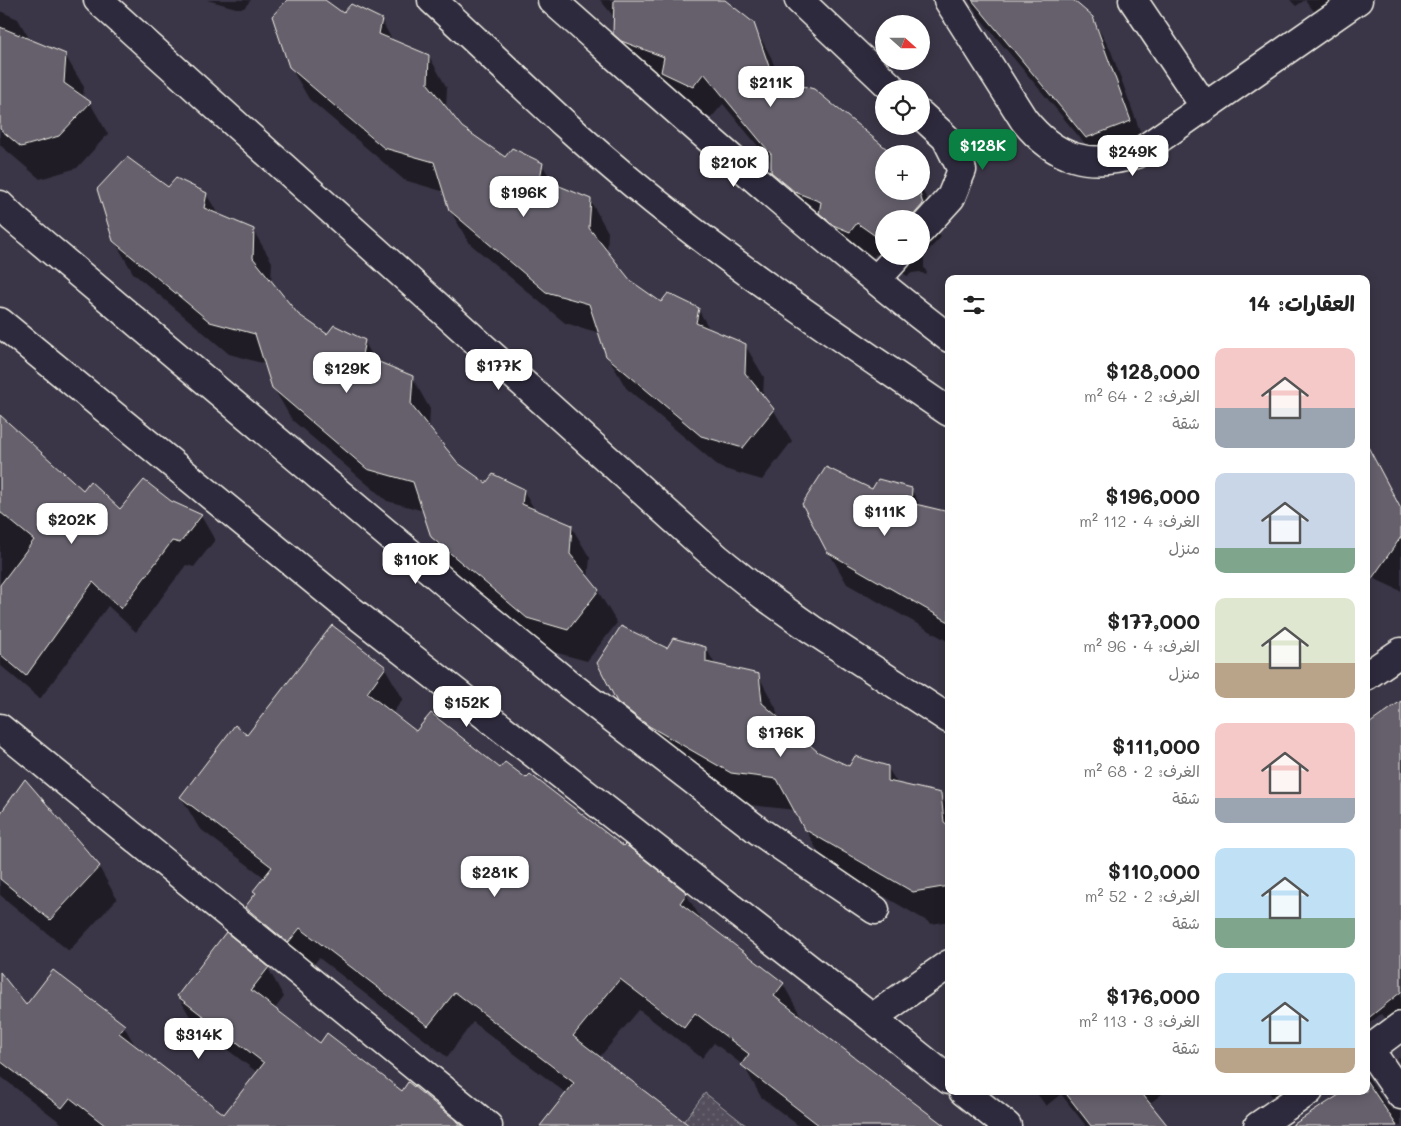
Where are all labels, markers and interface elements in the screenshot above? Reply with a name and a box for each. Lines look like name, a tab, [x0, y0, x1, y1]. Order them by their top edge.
north arrow	[875, 15, 930, 70]
map controls	[875, 15, 930, 265]
pin: $211K	[736, 66, 806, 108]
text: $211K	[749, 71, 793, 92]
button: locate	[875, 80, 930, 135]
pin: $128K	[948, 128, 1018, 171]
text: $128K	[960, 134, 1006, 155]
pin: $249K	[1098, 134, 1168, 177]
text: $249K	[1108, 140, 1158, 161]
button: +	[875, 145, 930, 200]
pin: $210K	[699, 146, 769, 188]
text: $210K	[711, 151, 757, 172]
pin: $196K	[489, 176, 559, 218]
text: $196K	[501, 181, 547, 202]
button: −	[875, 210, 930, 265]
text: العقارات: 14	[1248, 289, 1355, 316]
icon: filters	[960, 291, 988, 319]
pin: $177K	[464, 348, 534, 391]
pin: $129K	[312, 352, 382, 394]
text: $177K	[476, 354, 522, 375]
text: $129K	[324, 357, 370, 378]
text: $128,000	[1106, 357, 1200, 384]
icon: home	[1255, 368, 1315, 428]
text: الغرف: 2 · 64 m²	[1084, 385, 1200, 406]
text: شقة	[1172, 412, 1200, 433]
text: $196,000	[1105, 482, 1200, 509]
icon: home	[1255, 493, 1315, 553]
pin: $111K	[850, 494, 920, 537]
text: $111K	[864, 500, 906, 521]
pin: $202K	[37, 502, 107, 545]
text: $202K	[48, 508, 96, 529]
text: الغرف: 4 · 112 m²	[1079, 510, 1200, 531]
text: منزل	[1168, 537, 1200, 558]
pin: $110K	[381, 542, 451, 585]
text: $110K	[394, 548, 438, 569]
text: $177,000	[1107, 607, 1200, 634]
icon: home	[1255, 618, 1315, 678]
text: الغرف: 4 · 96 m²	[1083, 635, 1200, 656]
text: منزل	[1168, 662, 1200, 683]
pin: $152K	[432, 686, 502, 728]
text: $152K	[444, 691, 490, 712]
pin: $176K	[746, 716, 816, 758]
text: $176K	[758, 721, 804, 742]
text: $111,000	[1112, 732, 1200, 759]
icon: home	[1255, 743, 1315, 803]
text: الغرف: 2 · 68 m²	[1084, 760, 1200, 781]
text: شقة	[1172, 787, 1200, 808]
pin: $281K	[460, 856, 530, 898]
text: $110,000	[1108, 857, 1200, 884]
text: $281K	[472, 861, 518, 882]
icon: home	[1255, 868, 1315, 928]
text: الغرف: 2 · 52 m²	[1085, 885, 1200, 906]
text: شقة	[1172, 912, 1200, 933]
text: $176,000	[1106, 982, 1200, 1009]
icon: home	[1255, 993, 1315, 1053]
text: الغرف: 3 · 113 m²	[1079, 1010, 1200, 1031]
pin: $314K	[164, 1018, 234, 1060]
text: $314K	[175, 1023, 223, 1044]
text: شقة	[1172, 1037, 1200, 1058]

